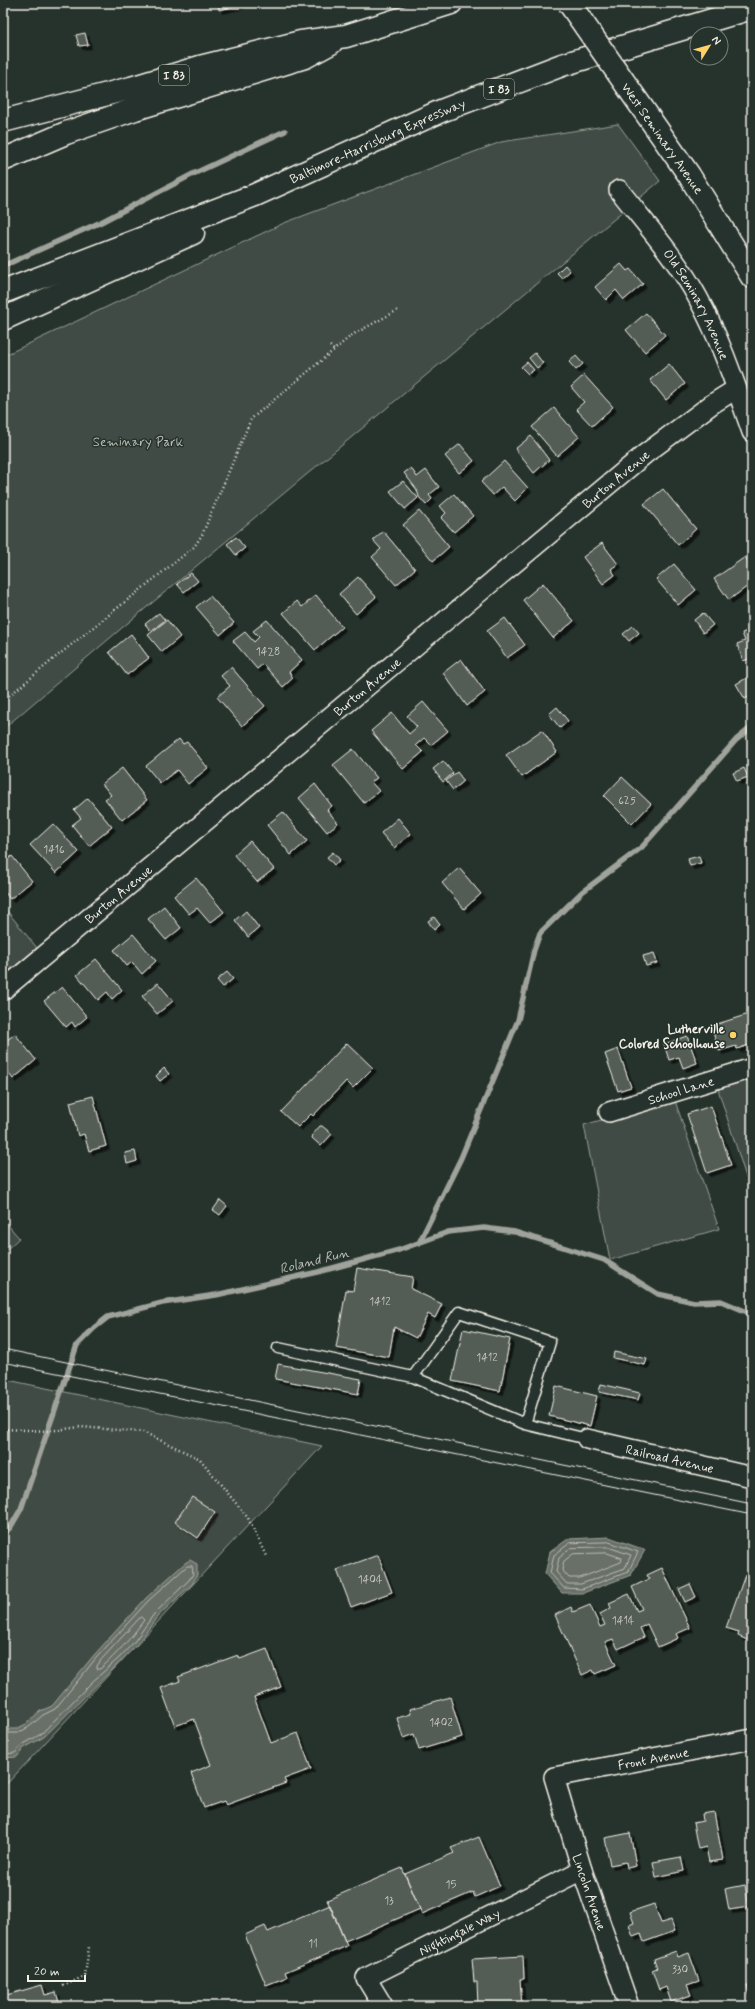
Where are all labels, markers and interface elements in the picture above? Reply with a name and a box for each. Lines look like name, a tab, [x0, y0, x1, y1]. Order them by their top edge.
north arrow	[689, 26, 729, 66]
text: N	[708, 33, 724, 48]
road number: I 83	[159, 65, 189, 85]
road number: I 83	[484, 79, 514, 99]
street label: West Seminary Avenue	[617, 80, 707, 198]
street label: Baltimore-Harrisburg Expressway	[287, 95, 468, 188]
street label: Old Seminary Avenue	[659, 246, 732, 363]
park label: Seminary Park	[93, 434, 184, 451]
street label: Burton Avenue	[579, 446, 654, 513]
house number: 1428	[256, 645, 280, 659]
street label: Burton Avenue	[330, 654, 405, 721]
house number: 625	[618, 794, 636, 808]
house number: 1416	[43, 843, 65, 857]
street label: Burton Avenue	[82, 862, 156, 928]
place label: Lutherville Colored Schoolhouse	[619, 1021, 725, 1053]
marker: Lutherville Colored Schoolhouse	[728, 1030, 738, 1040]
street label: School Lane	[646, 1073, 716, 1110]
water label: Roland Run	[278, 1244, 351, 1278]
house number: 1412	[369, 1295, 391, 1309]
house number: 1412	[476, 1351, 498, 1365]
street label: Railroad Avenue	[624, 1441, 715, 1478]
house number: 1404	[358, 1573, 383, 1587]
house number: 1414	[612, 1614, 635, 1628]
house number: 1402	[429, 1716, 453, 1730]
street label: Front Avenue	[616, 1744, 691, 1775]
street label: Lincoln Avenue	[567, 1852, 610, 1933]
house number: 15	[446, 1878, 457, 1892]
house number: 13	[384, 1894, 394, 1908]
street label: Nightingale Way	[417, 1905, 504, 1960]
house number: 11	[308, 1937, 318, 1951]
scale bar	[28, 1957, 85, 1983]
house number: 330	[672, 1963, 688, 1977]
text: 20 m	[34, 1964, 60, 1980]

